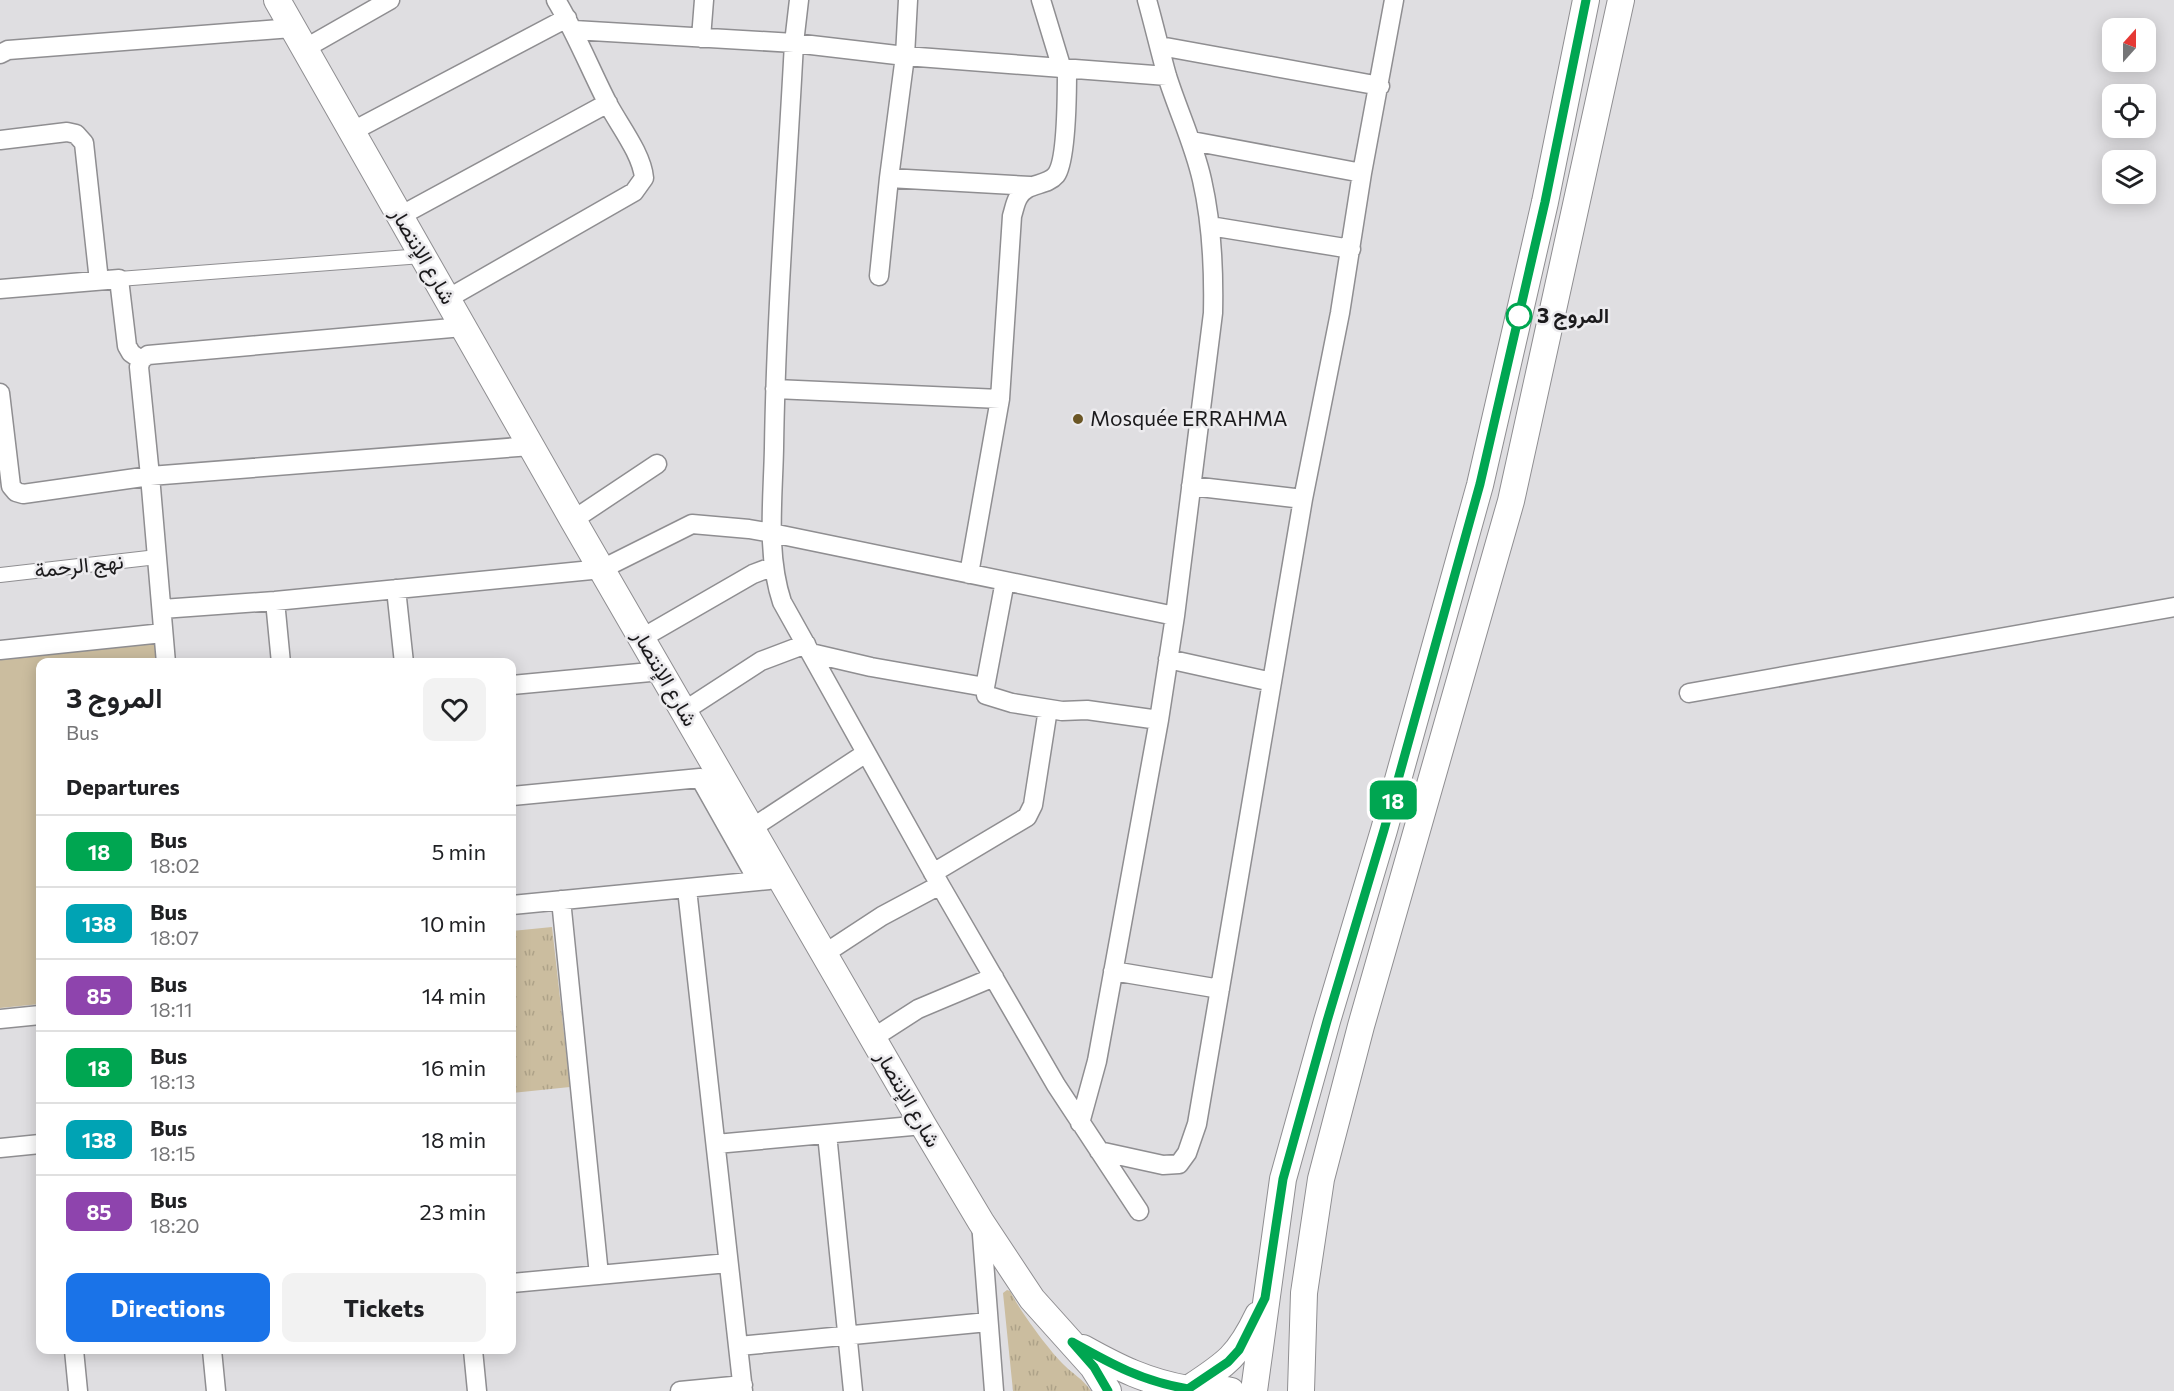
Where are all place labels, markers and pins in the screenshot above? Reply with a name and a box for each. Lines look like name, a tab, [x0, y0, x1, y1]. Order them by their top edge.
place label: المروج 3	[1537, 302, 1609, 330]
marker: المروج 3	[1506, 303, 1532, 329]
place label: Mosquée ERRAHMA	[1090, 405, 1288, 430]
marker: Mosquée ERRAHMA	[1071, 412, 1085, 426]

